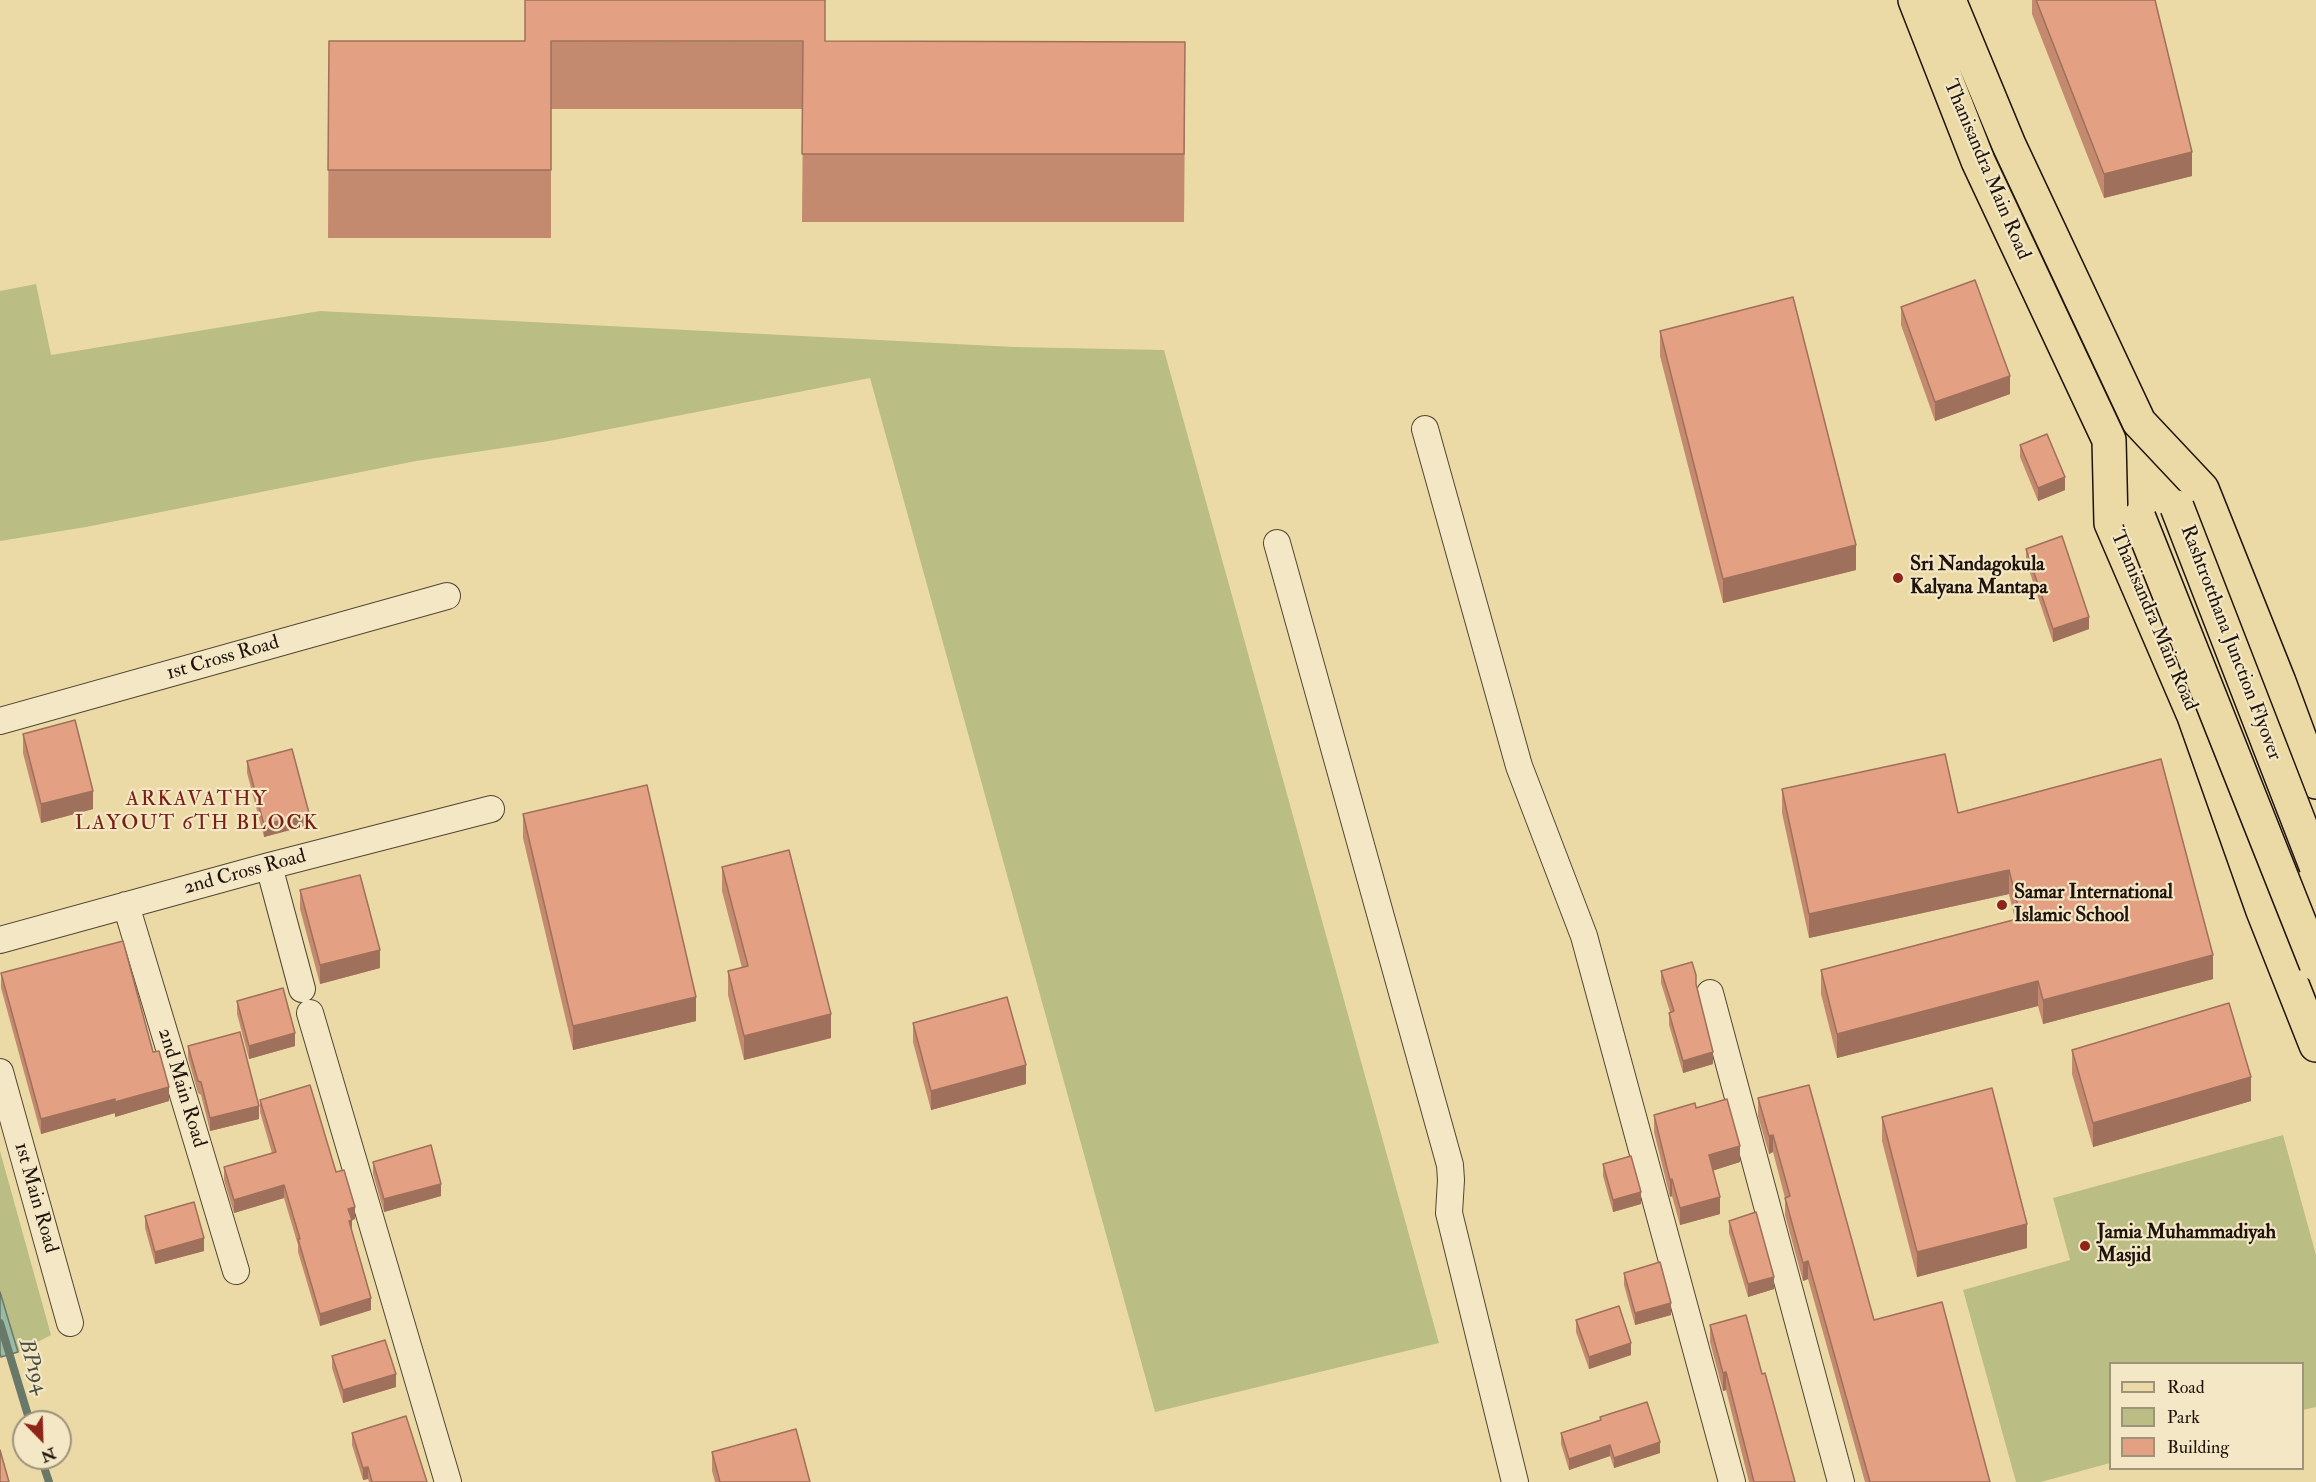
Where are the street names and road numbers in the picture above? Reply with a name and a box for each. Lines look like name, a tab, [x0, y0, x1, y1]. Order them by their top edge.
street label: Thanisandra Main Road	[1937, 76, 2035, 264]
street label: Rashtrotthana Junction Flyover	[2174, 522, 2286, 764]
street label: Thanisandra Main Road	[2104, 527, 2202, 715]
street label: 1st Cross Road	[164, 631, 282, 687]
street label: 2nd Cross Road	[181, 845, 309, 901]
street label: 2nd Main Road	[151, 1025, 211, 1151]
street label: 1st Main Road	[8, 1140, 62, 1256]

